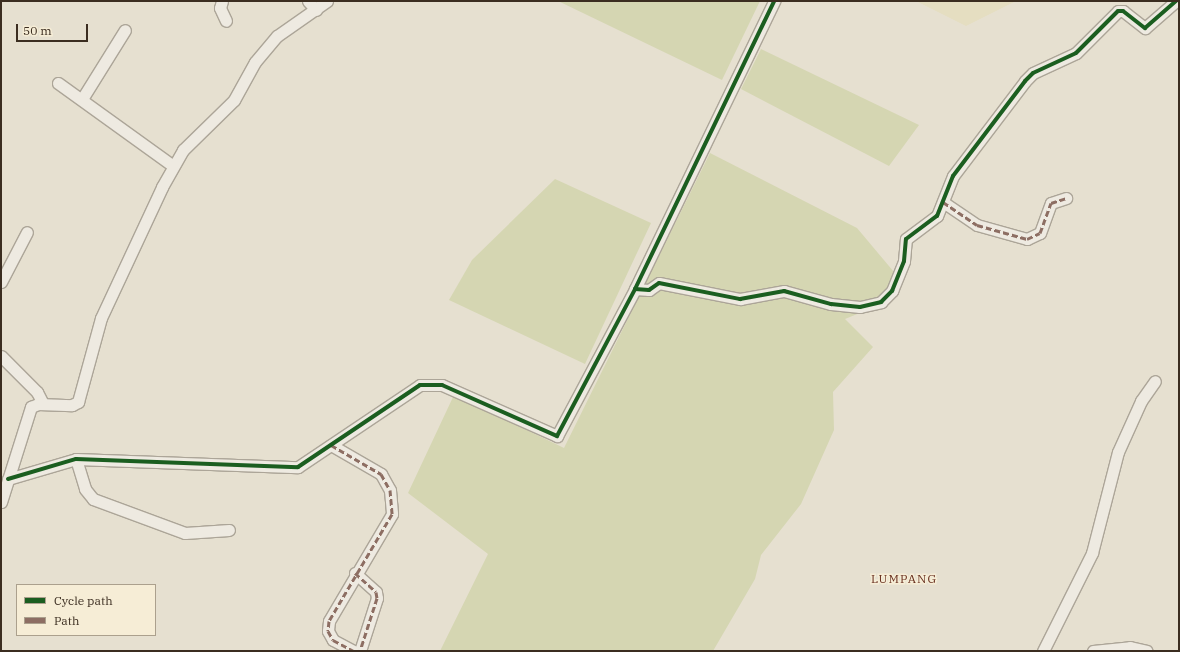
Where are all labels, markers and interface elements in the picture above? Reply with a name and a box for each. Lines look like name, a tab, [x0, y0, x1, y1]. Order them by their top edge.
scale bar	[18, 16, 90, 42]
text: 50 m	[23, 23, 52, 38]
district label: LUMPANG	[871, 572, 937, 586]
legend	[16, 584, 156, 636]
text: Cycle path	[54, 593, 113, 608]
text: Path	[54, 613, 79, 628]

